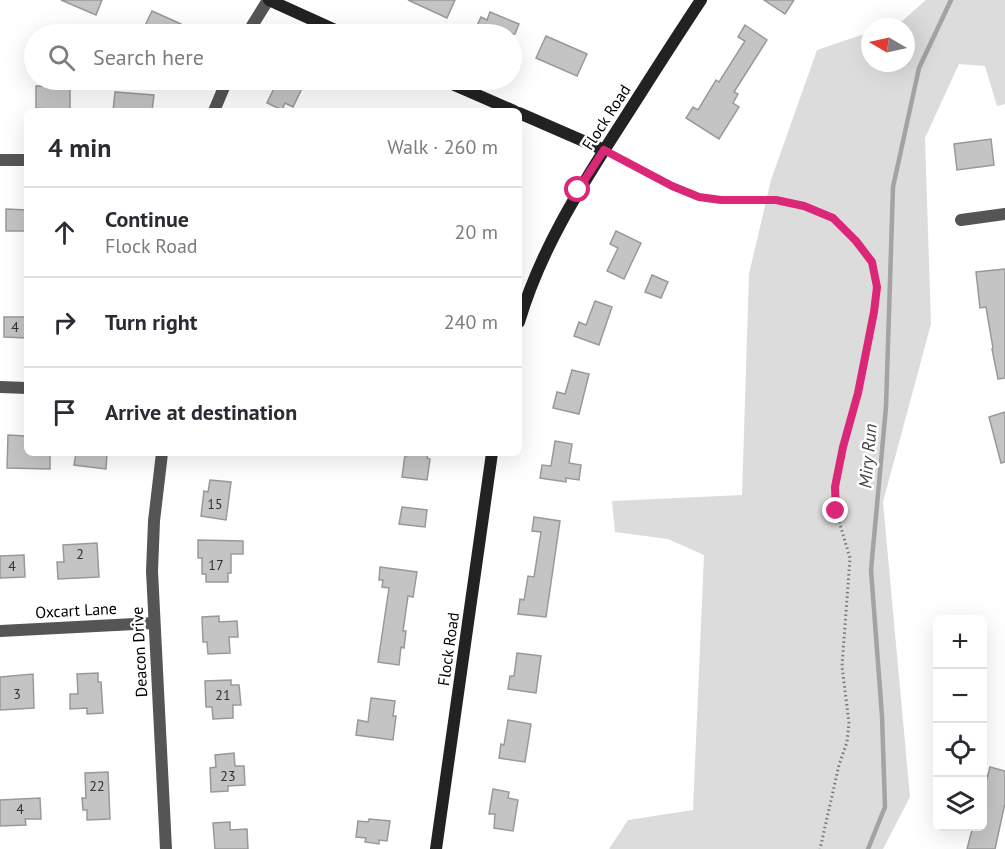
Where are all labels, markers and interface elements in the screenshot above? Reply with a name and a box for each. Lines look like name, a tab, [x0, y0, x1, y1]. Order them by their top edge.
north arrow	[861, 18, 915, 72]
search box	[24, 24, 522, 90]
icon: search	[45, 41, 78, 74]
text: Search here	[93, 43, 204, 71]
street label: Flock Road	[577, 80, 635, 154]
text: 4 min	[48, 131, 111, 164]
text: Walk · 260 m	[387, 134, 498, 160]
route start	[564, 176, 590, 202]
text: Continue	[105, 205, 189, 233]
icon: ahead	[48, 216, 81, 249]
text: 20 m	[455, 219, 498, 245]
text: Flock Road	[105, 233, 198, 259]
icon: right	[48, 306, 81, 339]
text: Turn right	[105, 308, 197, 336]
text: 240 m	[444, 309, 498, 335]
house number: 4	[11, 318, 19, 336]
icon: arrive	[48, 396, 81, 429]
text: Arrive at destination	[105, 398, 297, 426]
water label: Miry Run	[853, 423, 882, 489]
house number: 15	[207, 495, 223, 513]
route end	[822, 497, 848, 523]
house number: 2	[76, 545, 84, 563]
house number: 17	[208, 556, 224, 574]
house number: 4	[8, 557, 16, 575]
street label: Oxcart Lane	[35, 598, 117, 622]
street label: Deacon Drive	[127, 606, 151, 698]
street label: Flock Road	[433, 611, 463, 687]
map controls	[933, 615, 987, 831]
button: +	[933, 615, 987, 669]
button: −	[933, 669, 987, 723]
house number: 3	[13, 685, 21, 703]
house number: 21	[215, 686, 231, 704]
button: locate	[933, 723, 987, 777]
house number: 23	[220, 767, 236, 785]
house number: 22	[89, 777, 105, 795]
button: layers	[933, 777, 987, 831]
house number: 4	[16, 800, 24, 818]

